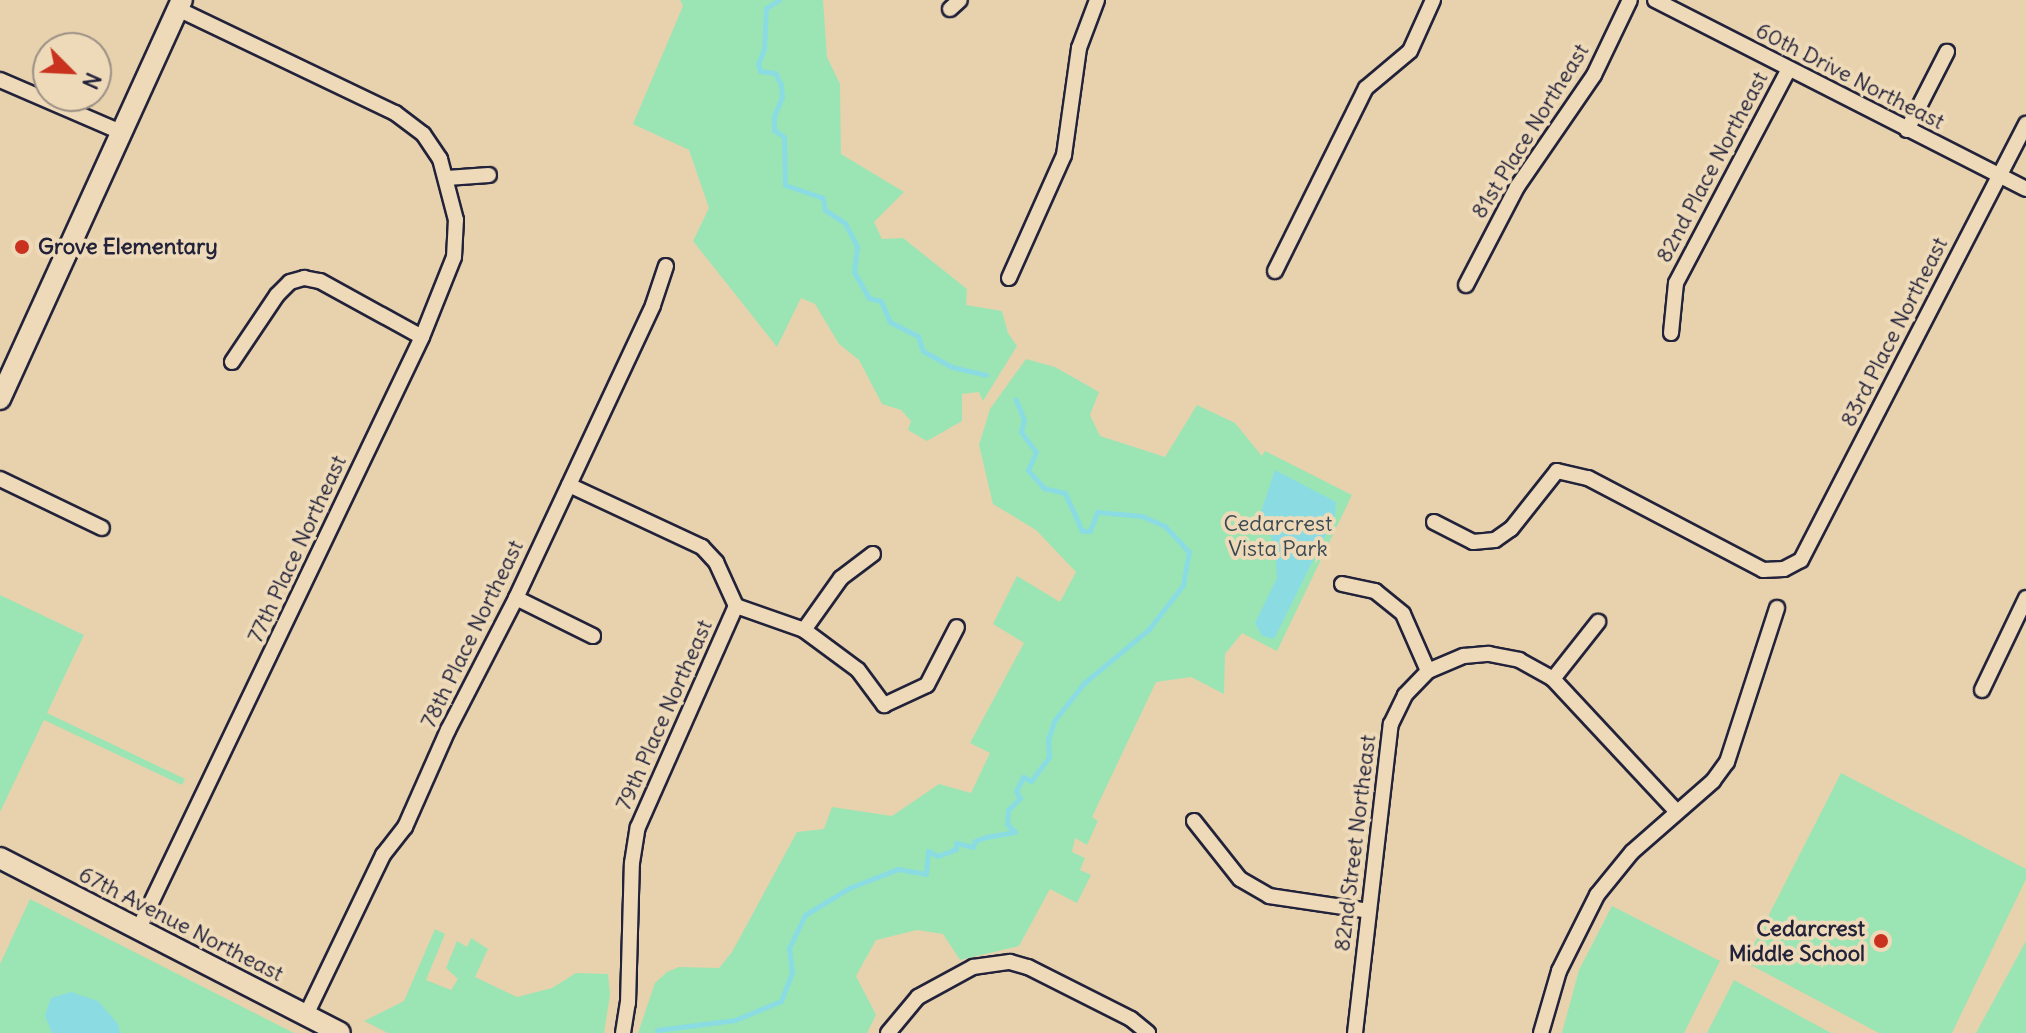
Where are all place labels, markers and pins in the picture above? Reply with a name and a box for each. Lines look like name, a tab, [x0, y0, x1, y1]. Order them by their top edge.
place label: Grove Elementary	[38, 234, 218, 260]
marker: Grove Elementary	[13, 238, 31, 256]
place label: Cedarcrest Middle School	[1729, 915, 1865, 966]
marker: Cedarcrest Middle School	[1872, 932, 1890, 950]

